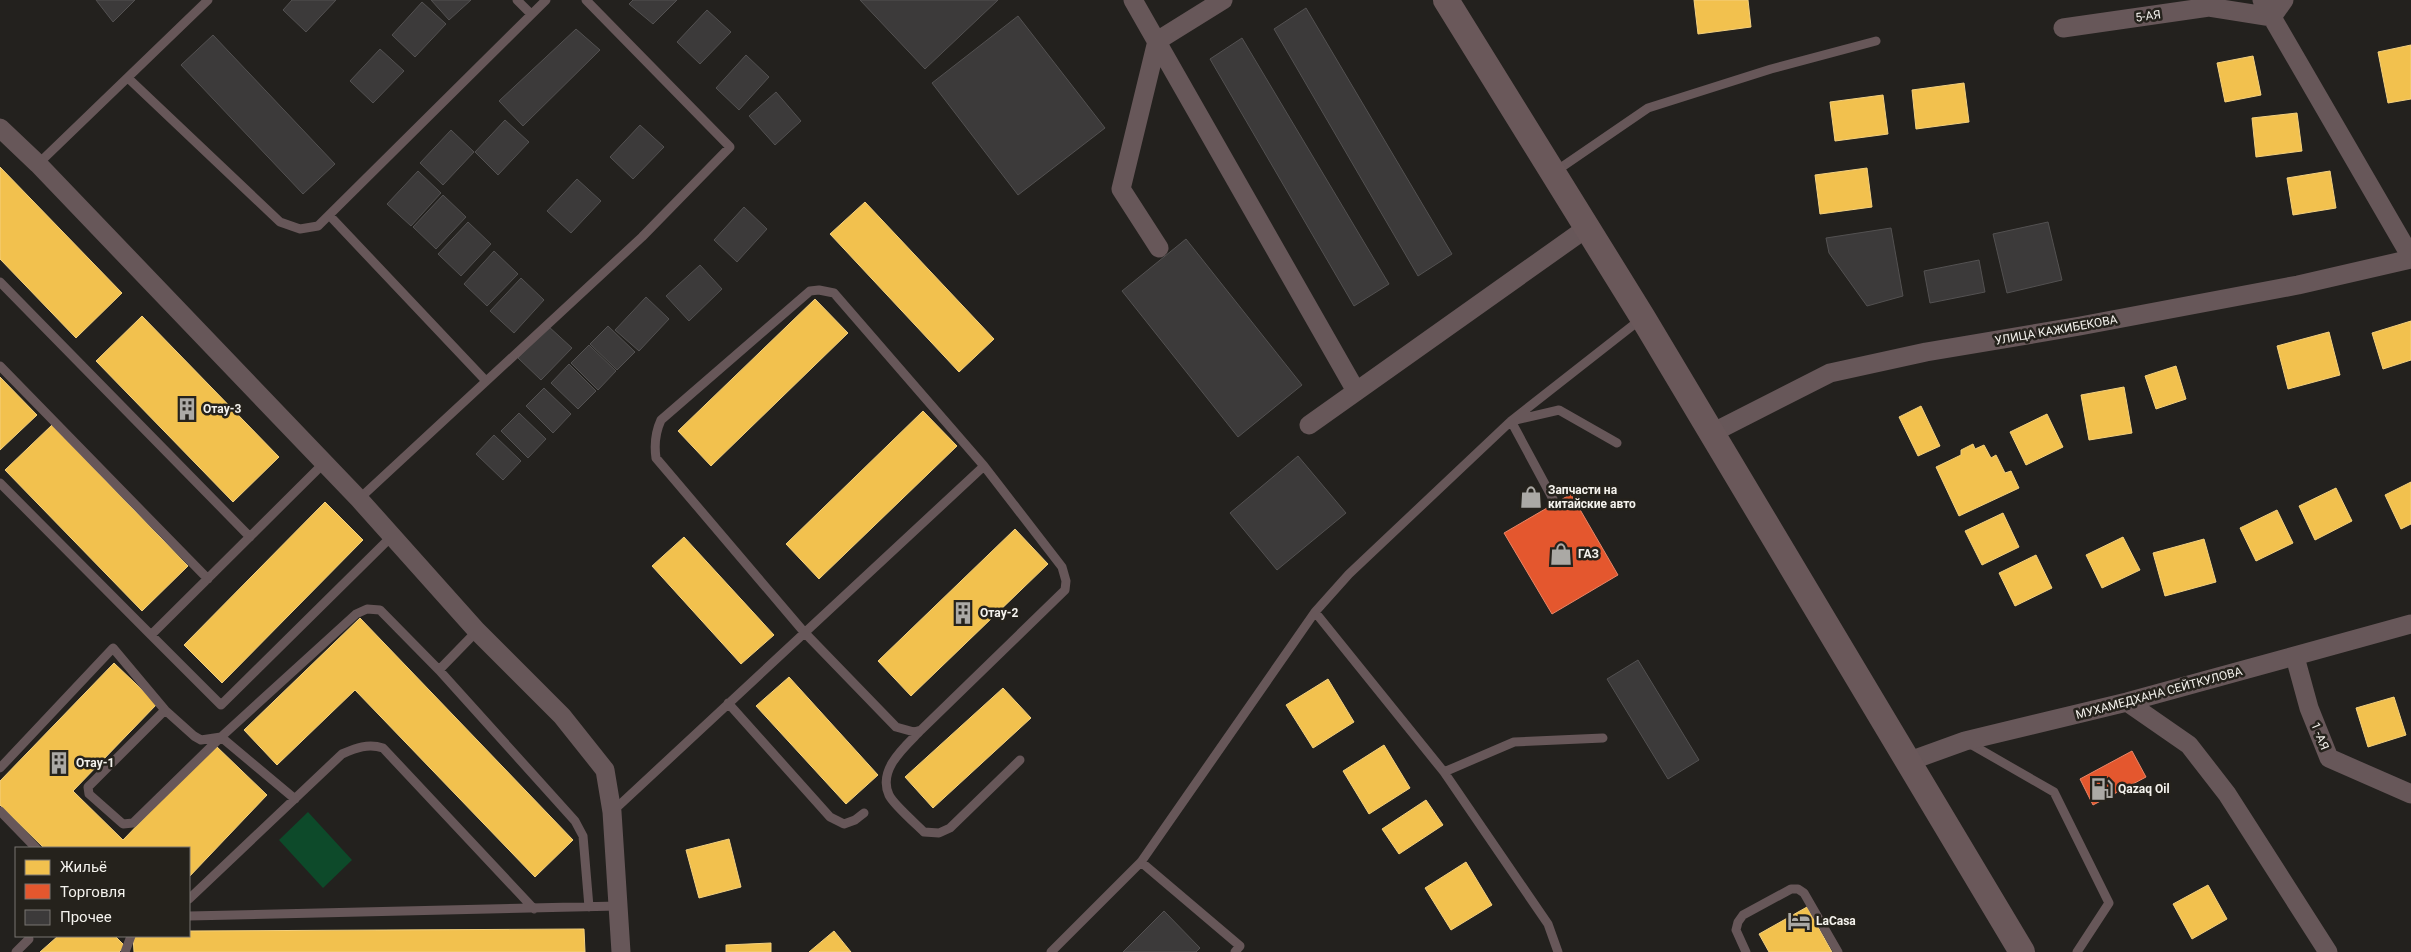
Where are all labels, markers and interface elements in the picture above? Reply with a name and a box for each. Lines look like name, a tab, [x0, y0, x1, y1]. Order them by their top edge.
street label: 5-АЯ	[2134, 7, 2162, 25]
street label: УЛИЦА КАЖИБЕКОВА	[1994, 312, 2119, 348]
building icon: Отау-3	[174, 396, 200, 422]
place label: Отау-3	[203, 402, 241, 416]
place label: Запчасти на китайские авто	[1548, 483, 1636, 511]
shop icon: Запчасти на китайские авто	[1518, 484, 1544, 510]
shop icon: ГАЗ	[1548, 541, 1574, 567]
place label: ГАЗ	[1578, 547, 1599, 561]
building icon: Отау-2	[950, 600, 976, 626]
place label: Отау-2	[980, 606, 1018, 620]
street label: МУХАМЕДХАНА СЕЙТКУЛОВА	[2074, 663, 2244, 722]
street label: 1 -АЯ	[2308, 720, 2332, 752]
building icon: Отау-1	[46, 750, 72, 776]
place label: Отау-1	[76, 756, 114, 770]
fuel station icon: Qazaq Oil	[2089, 776, 2115, 802]
place label: Qazaq Oil	[2118, 782, 2170, 796]
legend	[15, 847, 190, 937]
text: Жильё	[60, 858, 107, 876]
text: Торговля	[60, 883, 125, 901]
text: Прочее	[60, 908, 112, 926]
hotel icon: LaCasa	[1786, 908, 1812, 934]
place label: LaCasa	[1816, 914, 1856, 928]

